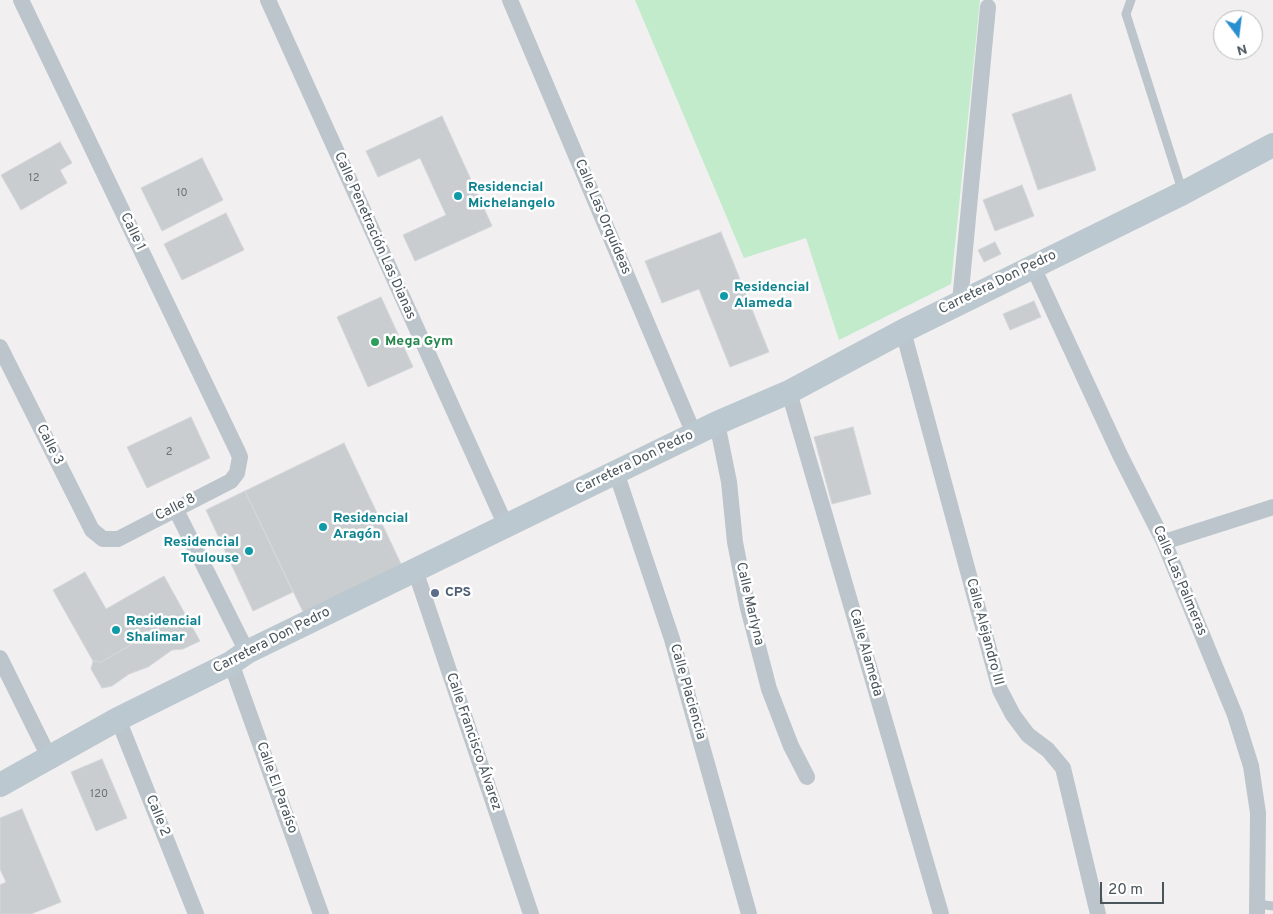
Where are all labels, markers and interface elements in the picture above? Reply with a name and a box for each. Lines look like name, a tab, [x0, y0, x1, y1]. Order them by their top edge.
north arrow	[1213, 10, 1263, 60]
text: N	[1235, 39, 1249, 59]
street label: Calle Penetración Las Dianas	[329, 150, 419, 322]
street label: Calle Las Orquídeas	[570, 157, 634, 277]
house number: 12	[29, 172, 39, 186]
place label: Residencial Michelangelo	[468, 180, 555, 212]
house number: 10	[176, 187, 188, 201]
marker: Residencial Michelangelo	[452, 190, 464, 202]
street label: Calle 1	[116, 210, 148, 254]
street label: Carretera Don Pedro	[936, 247, 1060, 319]
place label: Residencial Alameda	[734, 280, 809, 312]
marker: Residencial Alameda	[718, 290, 730, 302]
place label: Mega Gym	[385, 334, 453, 350]
marker: Mega Gym	[369, 336, 381, 348]
street label: Calle 3	[32, 422, 66, 468]
street label: Carretera Don Pedro	[573, 427, 697, 499]
house number: 2	[166, 446, 172, 460]
street label: Calle 8	[153, 491, 199, 525]
place label: Residencial Aragón	[333, 511, 408, 544]
marker: Residencial Aragón	[317, 521, 329, 533]
street label: Calle Las Palmeras	[1148, 523, 1210, 639]
place label: Residencial Toulouse	[164, 535, 239, 568]
marker: Residencial Toulouse	[243, 545, 255, 557]
street label: Calle Marlyna	[731, 561, 767, 647]
street label: Calle Alejandro III	[962, 577, 1006, 687]
place label: CPS	[445, 585, 471, 601]
marker: CPS	[429, 587, 441, 599]
street label: Carretera Don Pedro	[211, 604, 333, 678]
street label: Calle Alameda	[844, 607, 886, 699]
place label: Residencial Shalimar	[126, 614, 201, 646]
marker: Residencial Shalimar	[110, 624, 122, 636]
street label: Calle Placiencia	[665, 642, 709, 742]
street label: Calle Francisco Álvarez	[442, 671, 504, 813]
street label: Calle El Paraíso	[252, 740, 300, 836]
house number: 120	[90, 788, 108, 802]
street label: Calle 2	[141, 793, 173, 839]
scale bar	[1103, 872, 1167, 904]
text: 20 m	[1108, 881, 1143, 900]

